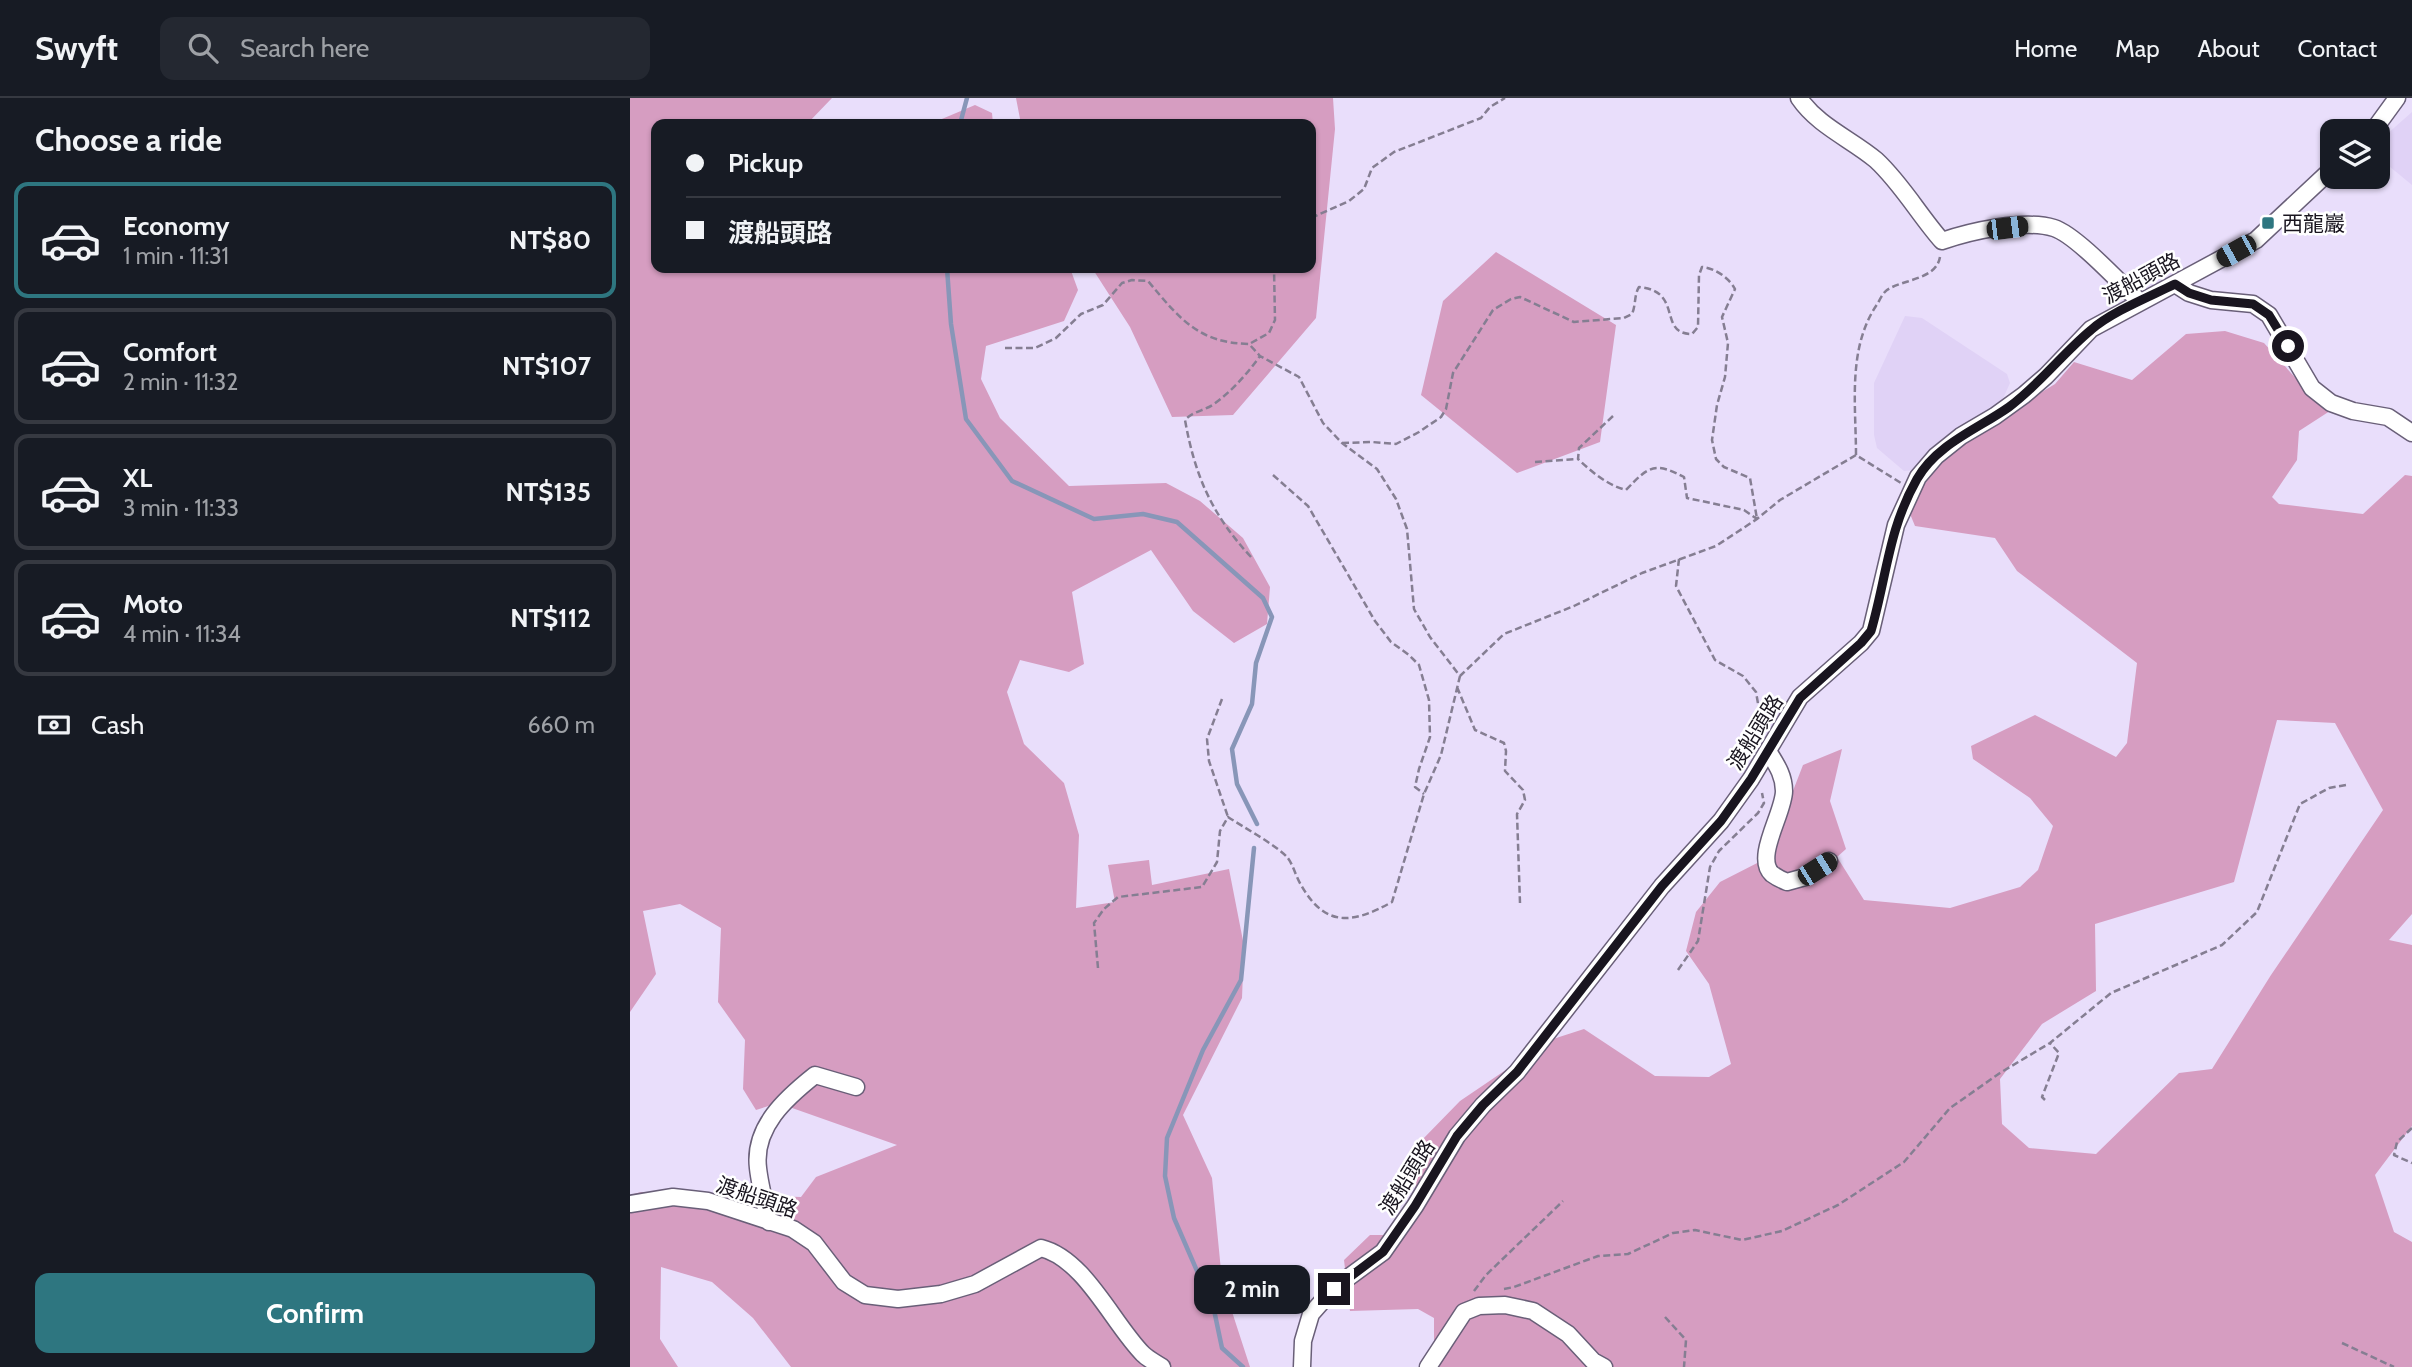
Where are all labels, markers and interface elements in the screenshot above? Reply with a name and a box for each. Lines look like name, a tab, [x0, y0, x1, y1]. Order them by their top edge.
search box	[160, 17, 650, 80]
text: Swyft	[35, 28, 118, 68]
icon: search	[184, 29, 222, 67]
text: Search here	[240, 32, 369, 64]
text: Home	[2014, 34, 2077, 63]
text: Map	[2115, 34, 2160, 63]
text: About	[2198, 34, 2260, 63]
text: Contact	[2298, 34, 2377, 63]
map controls	[2320, 119, 2390, 189]
button: layers	[2320, 119, 2390, 189]
text: Choose a ride	[35, 120, 222, 159]
text: Pickup	[728, 147, 803, 179]
icon: car	[39, 209, 102, 272]
text: Economy	[123, 210, 229, 242]
place label: 西龍巖	[2282, 211, 2345, 236]
car	[1985, 215, 2030, 241]
marker: 西龍巖	[2260, 215, 2276, 231]
text: 渡船頭路	[728, 217, 832, 249]
text: NT$80	[509, 224, 591, 256]
car	[2213, 232, 2260, 270]
text: 1 min · 11:31	[123, 242, 229, 270]
street label: 渡船頭路	[2098, 247, 2184, 309]
route start	[2272, 330, 2304, 362]
icon: car	[39, 335, 102, 398]
text: Comfort	[123, 336, 217, 368]
text: NT$107	[502, 350, 591, 382]
text: 2 min · 11:32	[123, 368, 238, 396]
icon: car	[39, 461, 102, 524]
text: XL	[123, 462, 152, 494]
text: NT$135	[506, 476, 591, 508]
text: 3 min · 11:33	[123, 494, 239, 522]
icon: car	[39, 587, 102, 650]
text: Moto	[123, 588, 183, 620]
text: NT$112	[510, 602, 591, 634]
text: 4 min · 11:34	[123, 620, 241, 648]
street label: 渡船頭路	[1722, 690, 1788, 774]
icon: cash	[35, 706, 73, 744]
text: Cash	[91, 709, 144, 741]
text: 660 m	[527, 711, 595, 739]
car	[1794, 849, 1841, 889]
street label: 渡船頭路	[1374, 1135, 1440, 1219]
street label: 渡船頭路	[713, 1172, 801, 1222]
callout: 2 min	[1194, 1264, 1310, 1314]
button: Confirm	[35, 1273, 595, 1353]
route end	[1318, 1273, 1350, 1305]
text: 2 min	[1224, 1275, 1280, 1303]

